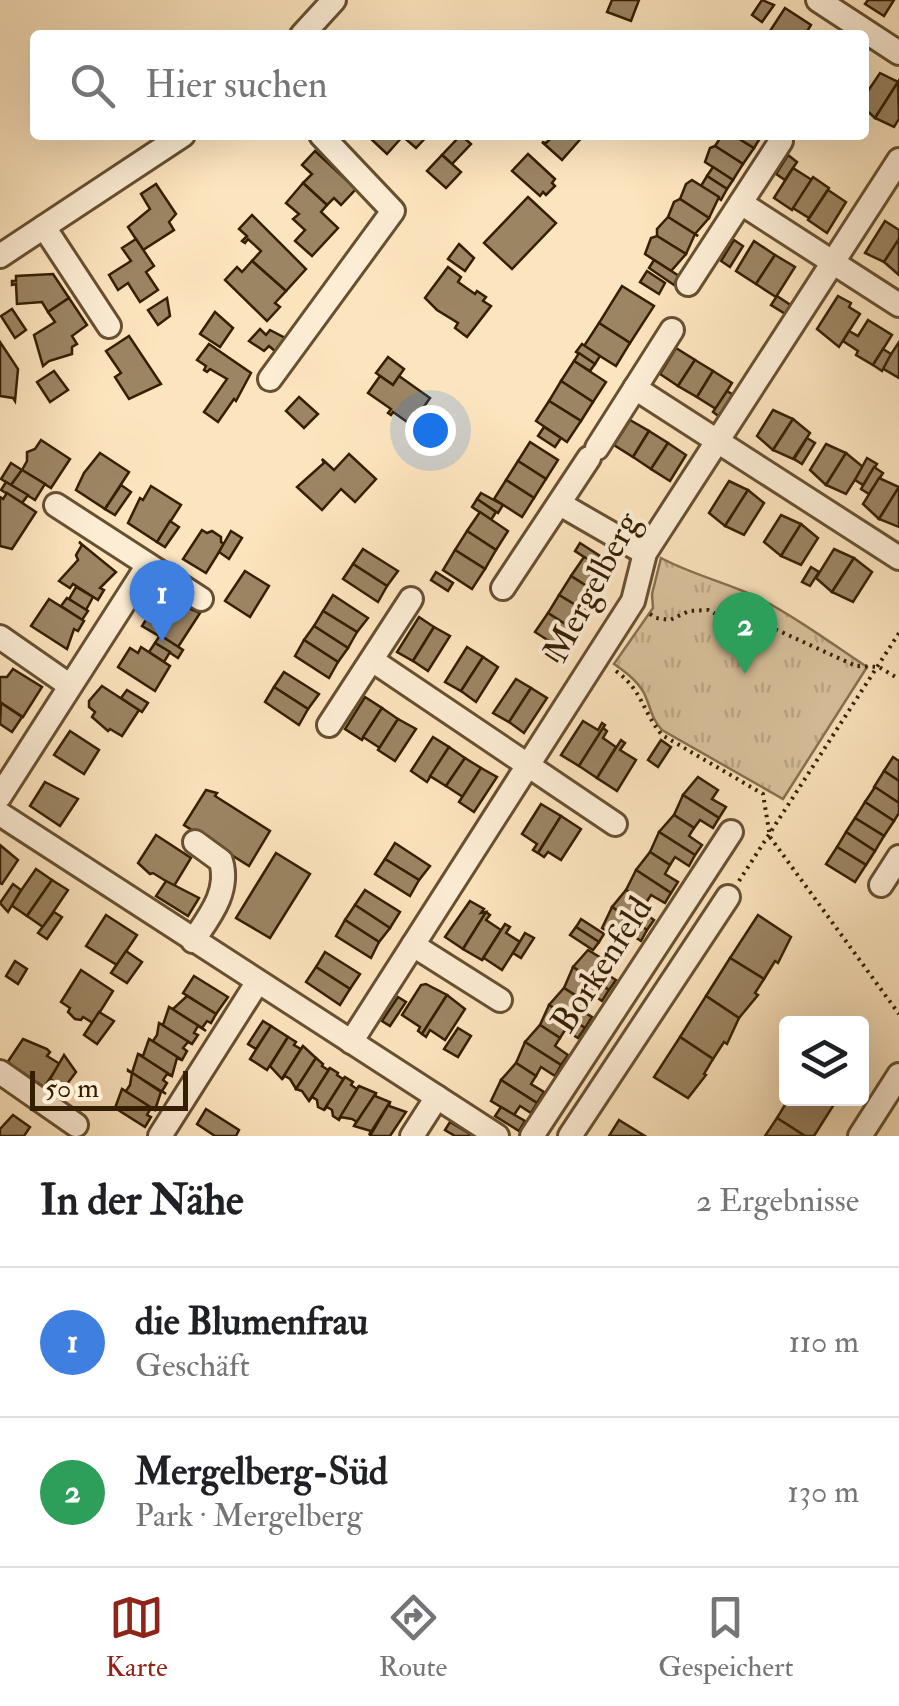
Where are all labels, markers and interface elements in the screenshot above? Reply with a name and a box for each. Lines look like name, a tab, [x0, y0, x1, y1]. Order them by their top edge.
search box	[30, 30, 869, 140]
icon: search	[65, 58, 120, 113]
text: Hier suchen	[145, 61, 328, 109]
your location	[405, 405, 456, 456]
street label: Mergelberg	[534, 504, 650, 669]
pin: 1	[130, 560, 194, 642]
pin: 2	[712, 592, 778, 674]
street label: Borkenfeld	[542, 889, 662, 1041]
map controls	[779, 1016, 869, 1106]
button: layers	[779, 1016, 869, 1106]
scale bar	[30, 1066, 188, 1110]
text: 50 m	[45, 1071, 99, 1106]
text: In der Nähe	[40, 1175, 244, 1227]
text: 2 Ergebnisse	[696, 1181, 859, 1221]
text: die Blumenfrau	[135, 1298, 368, 1346]
text: 1	[67, 1322, 78, 1362]
text: 110 m	[788, 1322, 859, 1362]
text: Geschäft	[135, 1346, 250, 1386]
text: Mergelberg-Süd	[135, 1448, 388, 1496]
text: 2	[64, 1472, 81, 1512]
text: 130 m	[787, 1472, 859, 1512]
text: Park · Mergelberg	[135, 1496, 362, 1536]
tab: Karte	[106, 1590, 168, 1685]
tab: Route	[379, 1590, 447, 1685]
tab: Gespeichert	[658, 1590, 793, 1685]

